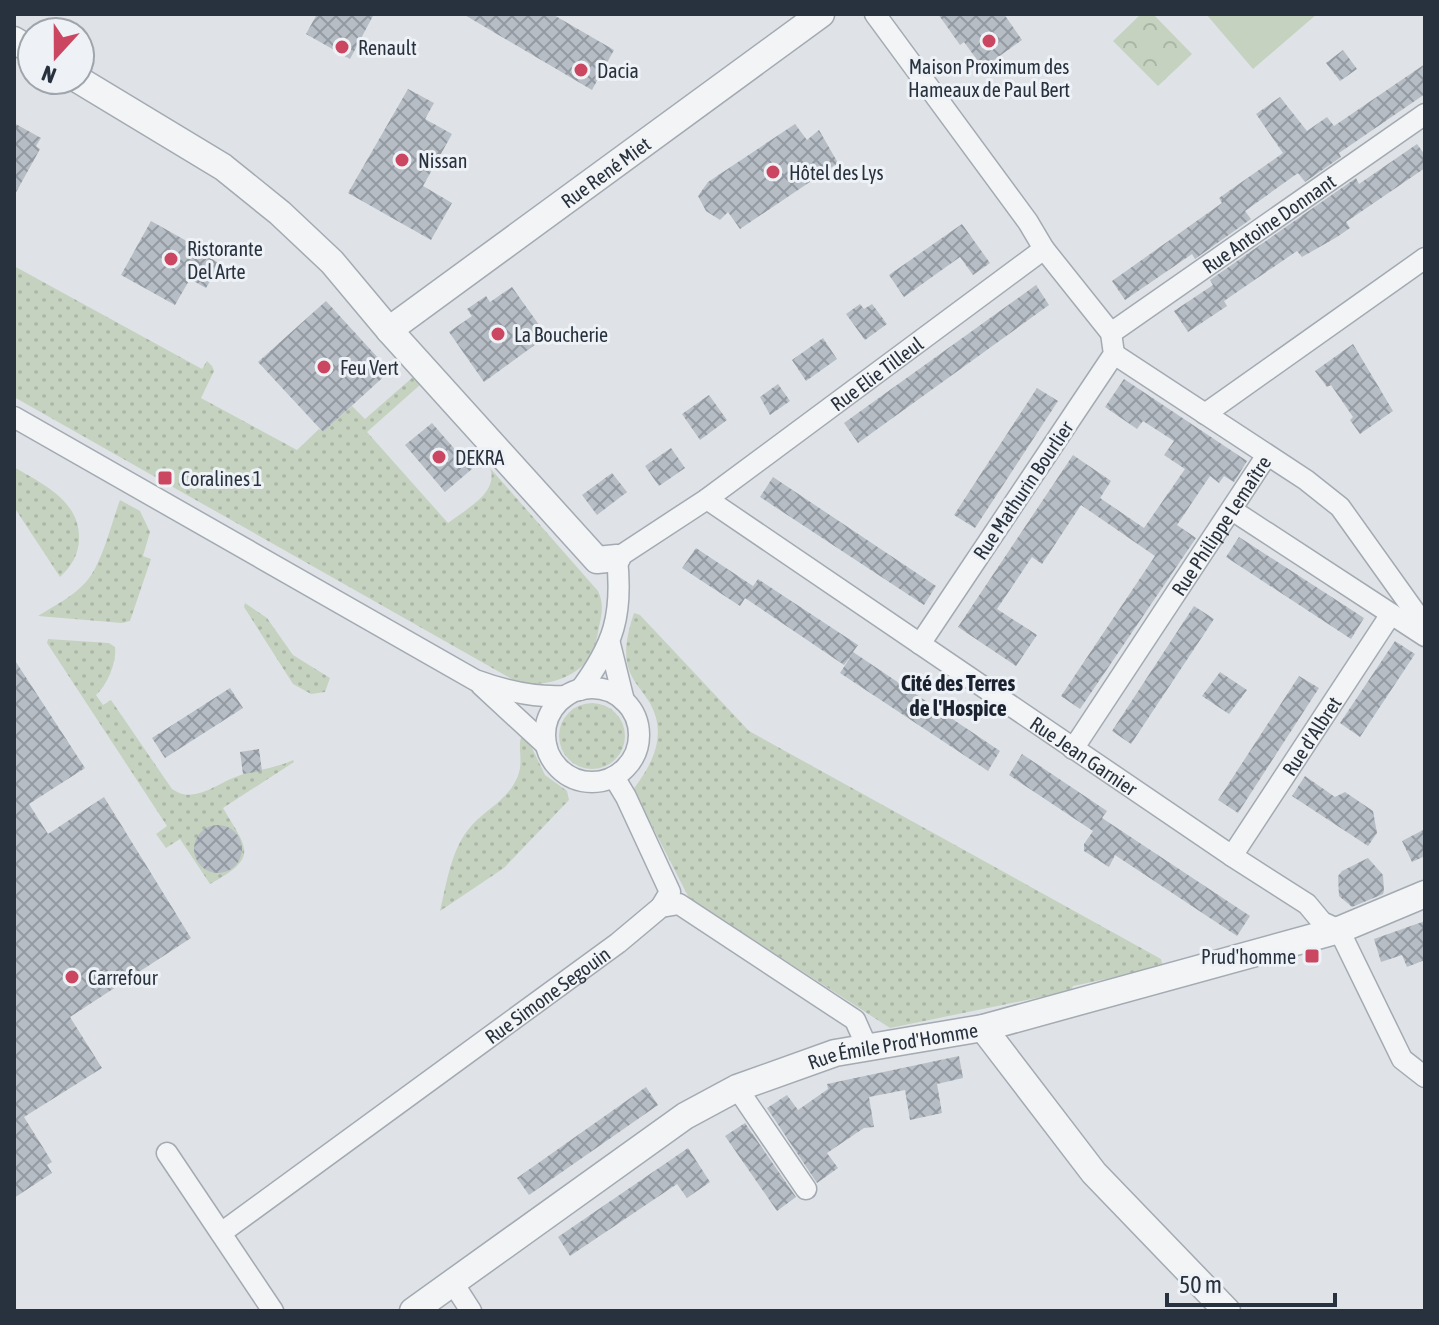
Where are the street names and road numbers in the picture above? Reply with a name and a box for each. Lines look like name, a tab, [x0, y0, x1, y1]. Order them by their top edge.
street label: Rue René Miet	[556, 131, 655, 212]
street label: Rue Antoine Donnant	[1198, 169, 1340, 277]
street label: Rue Elie Tilleul	[826, 331, 928, 415]
street label: Rue Mathurin Bourlier	[968, 416, 1078, 563]
street label: Rue Philippe Lemaître	[1166, 451, 1275, 599]
street label: Rue d'Albret	[1277, 692, 1345, 779]
street label: Rue Jean Garnier	[1026, 711, 1143, 800]
street label: Rue Simone Segouin	[480, 941, 614, 1048]
street label: Rue Émile Prod'Homme	[805, 1018, 980, 1073]

